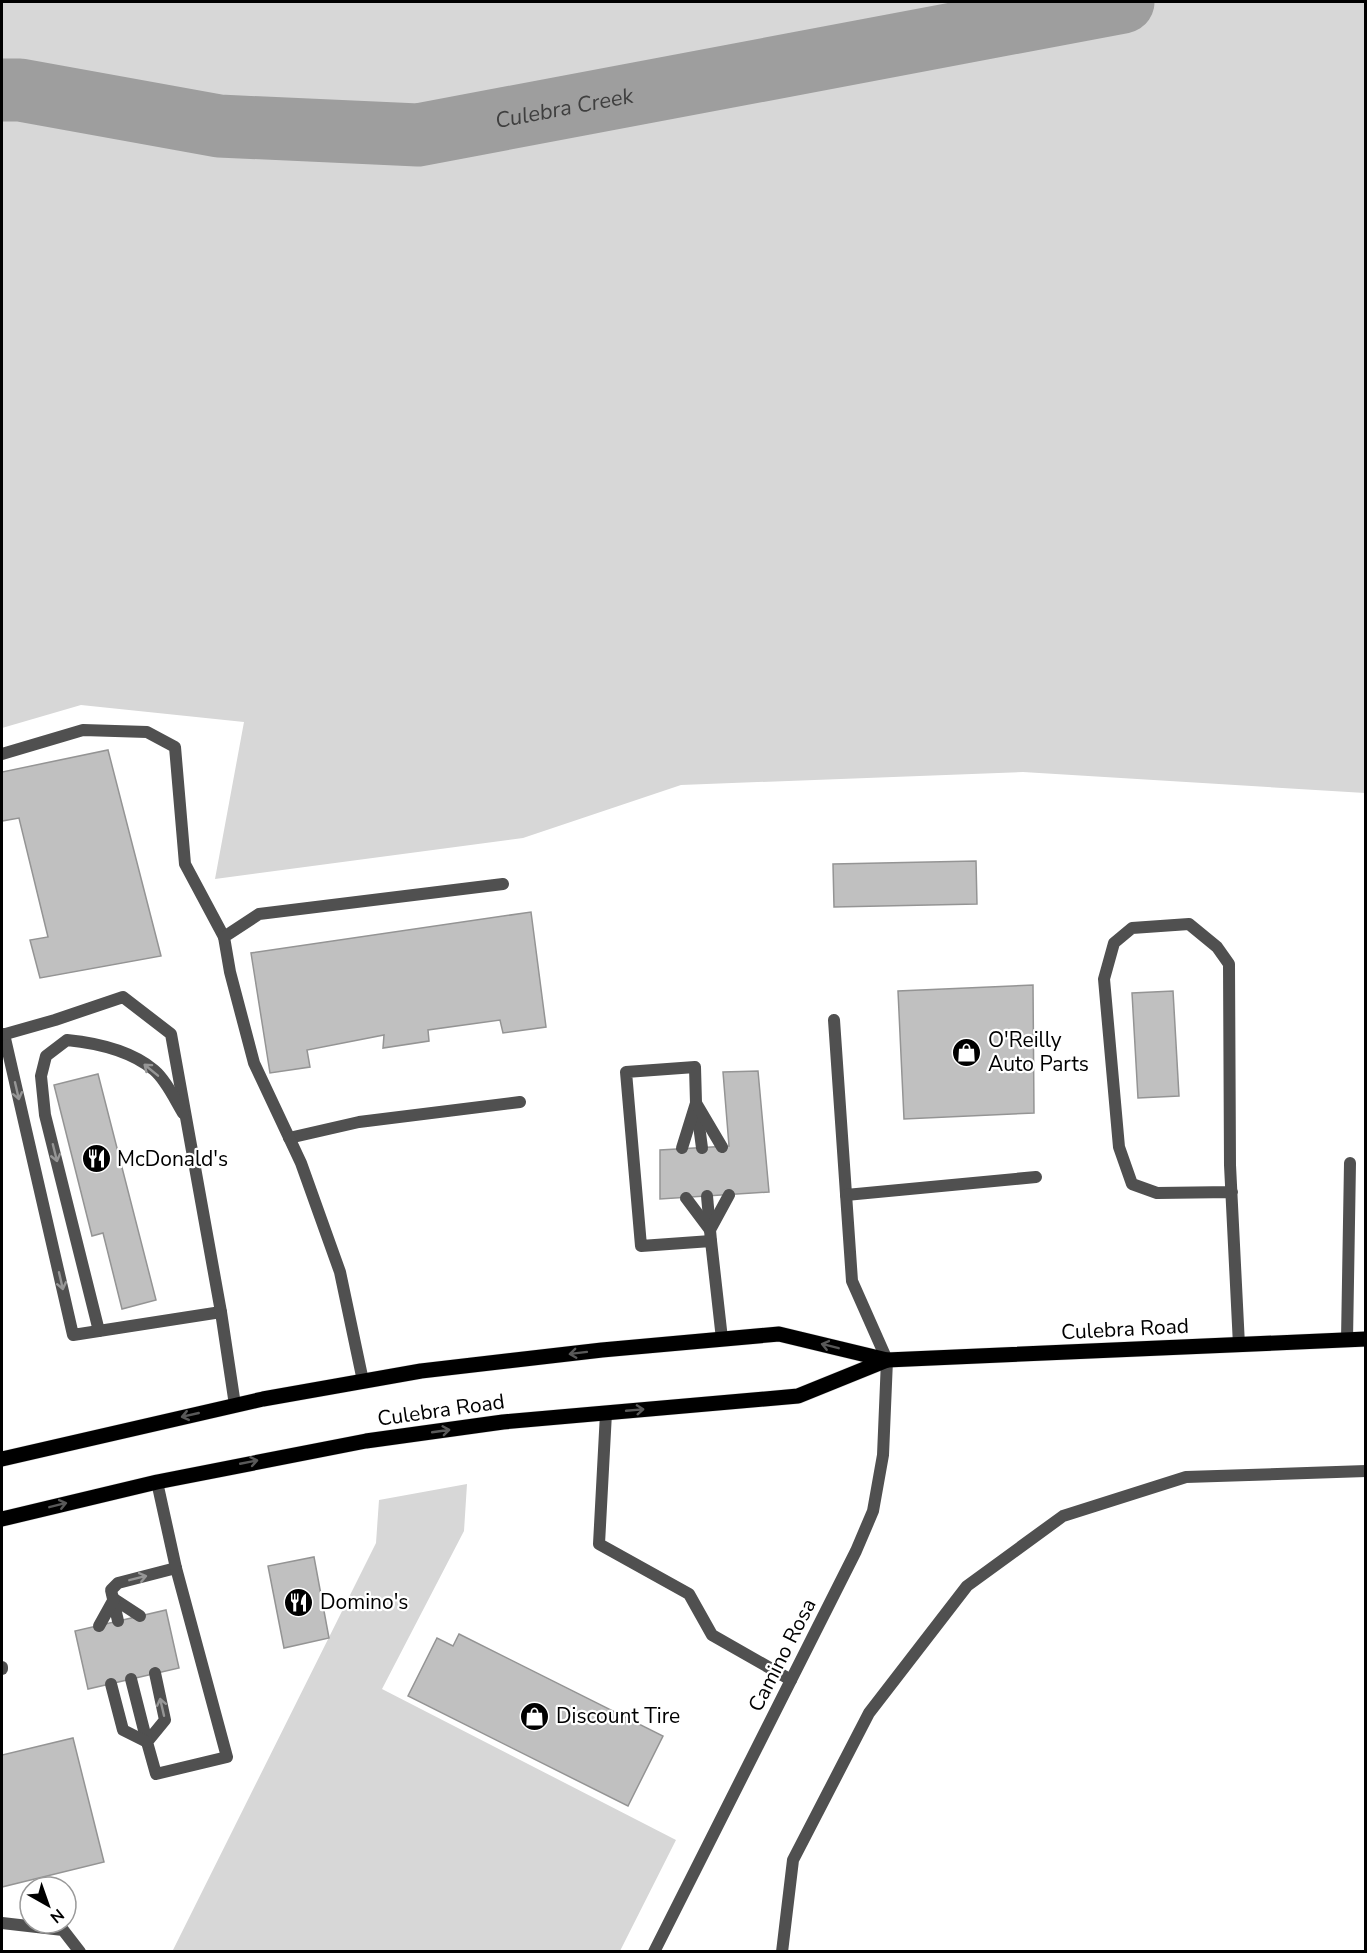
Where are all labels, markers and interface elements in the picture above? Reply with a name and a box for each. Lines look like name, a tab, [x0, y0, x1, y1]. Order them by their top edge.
water label: Culebra Creek	[493, 81, 637, 136]
place label: O'Reilly Auto Parts	[988, 1026, 1089, 1078]
shop icon: O'Reilly Auto Parts	[951, 1036, 983, 1068]
one-way arrow	[143, 1063, 159, 1076]
one-way arrow	[12, 1081, 24, 1100]
one-way arrow	[50, 1143, 61, 1162]
restaurant icon: McDonald's	[80, 1143, 112, 1175]
place label: McDonald's	[117, 1145, 228, 1173]
one-way arrow	[56, 1271, 67, 1290]
street label: Culebra Road	[1060, 1312, 1190, 1346]
one-way arrow	[821, 1340, 840, 1352]
one-way arrow	[569, 1347, 589, 1358]
street label: Culebra Road	[376, 1387, 506, 1433]
one-way arrow	[624, 1404, 644, 1415]
one-way arrow	[181, 1410, 201, 1421]
one-way arrow	[431, 1425, 450, 1436]
one-way arrow	[238, 1456, 258, 1467]
one-way arrow	[49, 1499, 68, 1511]
one-way arrow	[128, 1571, 147, 1583]
restaurant icon: Domino's	[283, 1586, 315, 1618]
place label: Domino's	[320, 1588, 408, 1616]
street label: Camino Rosa	[741, 1594, 823, 1716]
one-way arrow	[156, 1697, 168, 1716]
shop icon: Discount Tire	[519, 1700, 551, 1732]
place label: Discount Tire	[556, 1702, 680, 1730]
north arrow	[18, 1875, 78, 1935]
text: N	[45, 1903, 69, 1928]

